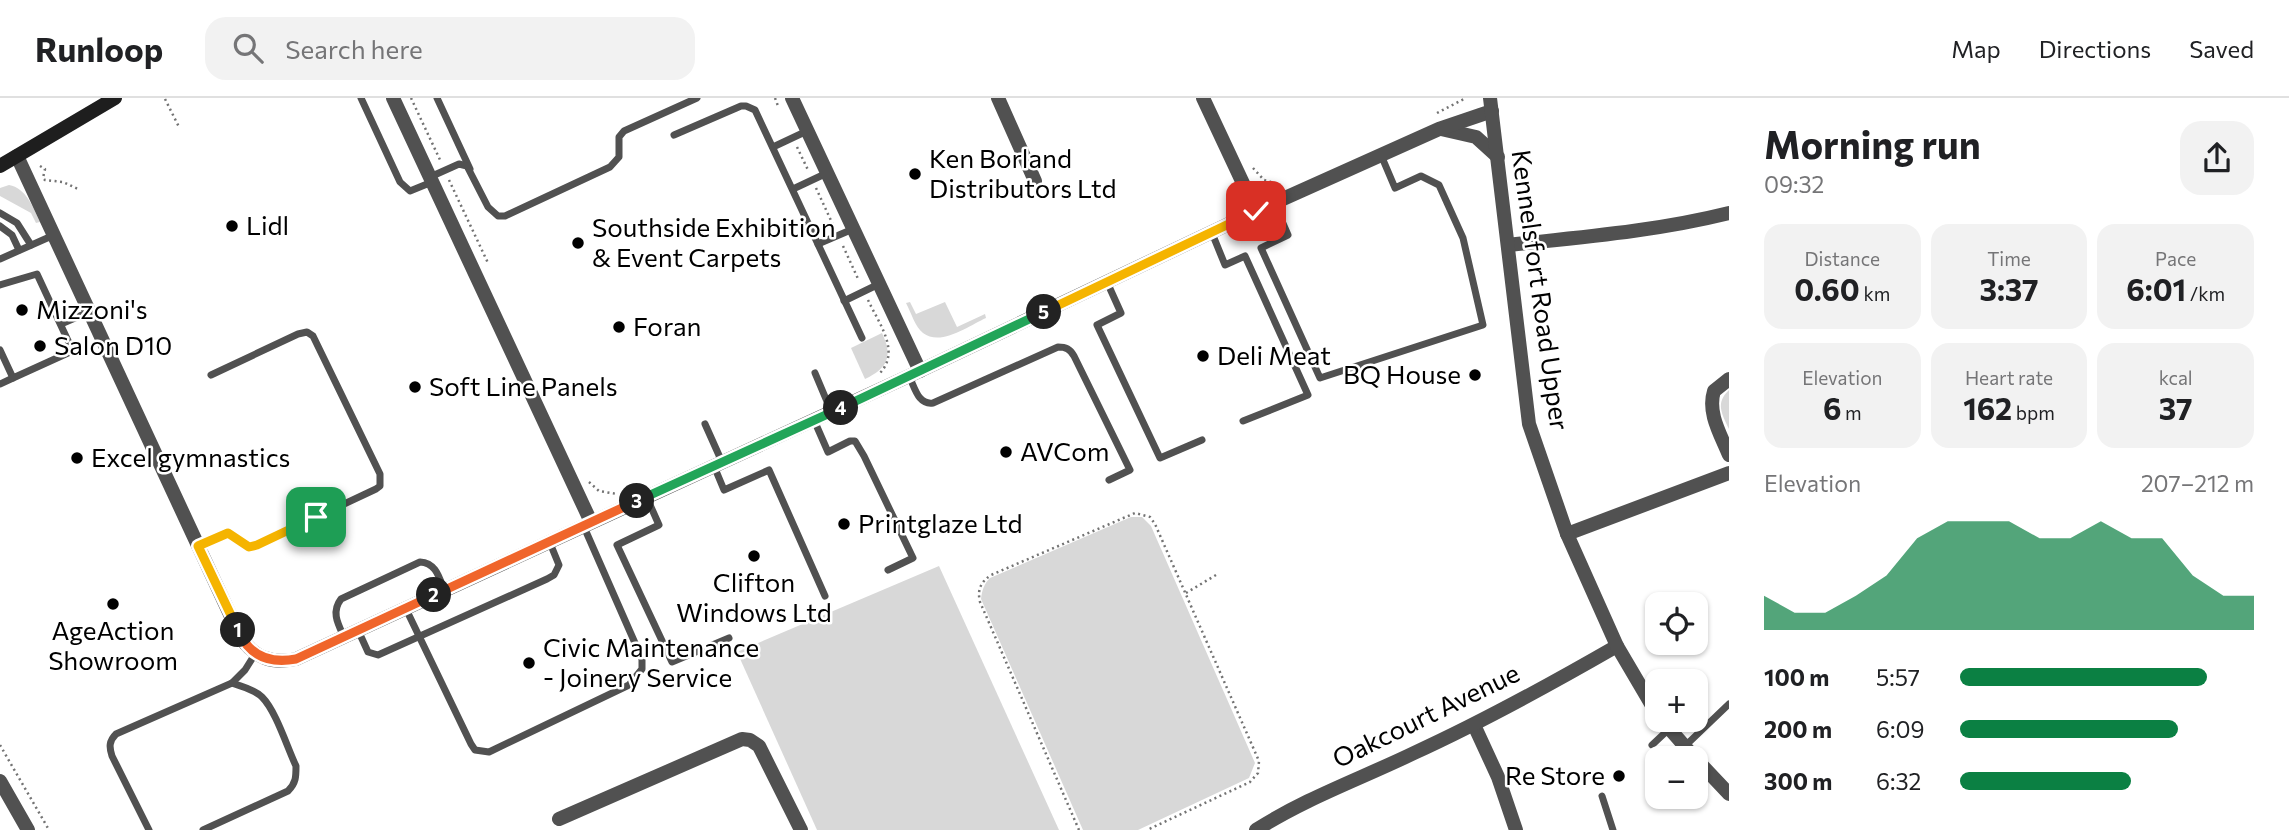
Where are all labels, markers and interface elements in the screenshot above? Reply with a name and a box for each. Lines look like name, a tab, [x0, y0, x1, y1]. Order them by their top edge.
search box	[205, 17, 695, 80]
text: Runloop	[35, 28, 163, 69]
icon: search	[229, 29, 267, 67]
text: Search here	[285, 33, 423, 64]
text: Map	[1951, 34, 2001, 63]
text: Directions	[2039, 34, 2151, 63]
text: Saved	[2189, 34, 2254, 63]
text: Morning run	[1764, 120, 1981, 167]
button: share	[2180, 121, 2254, 195]
place label: Ken Borland Distributors Ltd	[929, 142, 1117, 203]
street label: Kennelsfort Road Upper	[1506, 148, 1577, 432]
marker: Ken Borland Distributors Ltd	[907, 166, 923, 182]
text: 09:32	[1764, 170, 1824, 198]
pin	[1226, 181, 1286, 241]
icon: check	[1237, 192, 1275, 230]
place label: Lidl	[246, 209, 289, 240]
place label: Southside Exhibition & Event Carpets	[592, 211, 836, 272]
marker: Lidl	[224, 218, 240, 234]
marker: Southside Exhibition & Event Carpets	[570, 235, 586, 251]
text: Distance	[1805, 247, 1880, 270]
text: Time	[1987, 247, 2031, 270]
text: Pace	[2155, 247, 2196, 270]
text: 0.60	[1794, 270, 1860, 307]
text: 3:37	[1979, 270, 2039, 307]
text: 6:01	[2126, 270, 2186, 307]
text: km	[1860, 282, 1890, 305]
text: /km	[2186, 282, 2225, 305]
place label: Mizzoni's	[36, 293, 148, 324]
pin: 5	[1026, 294, 1062, 330]
text: 5	[1038, 300, 1049, 323]
marker: Mizzoni's	[14, 302, 30, 318]
place label: Foran	[633, 310, 702, 341]
marker: Foran	[611, 319, 627, 335]
place label: Salon D10	[54, 329, 172, 360]
marker: Salon D10	[32, 338, 48, 354]
place label: Deli Meat	[1217, 339, 1331, 370]
marker: Deli Meat	[1195, 348, 1211, 364]
place label: BQ House	[1343, 358, 1461, 389]
text: Elevation	[1802, 366, 1882, 389]
text: Heart rate	[1965, 366, 2053, 389]
text: kcal	[2159, 366, 2193, 389]
marker: BQ House	[1467, 367, 1483, 383]
place label: Soft Line Panels	[429, 370, 618, 401]
marker: Soft Line Panels	[407, 379, 423, 395]
text: 6	[1823, 389, 1841, 426]
text: 162	[1963, 389, 2012, 426]
text: 37	[2159, 389, 2193, 426]
pin: 4	[824, 390, 858, 426]
text: 4	[835, 396, 846, 419]
text: m	[1841, 401, 1862, 424]
text: bpm	[2012, 401, 2055, 424]
place label: AVCom	[1020, 435, 1109, 466]
place label: Excel gymnastics	[91, 441, 290, 472]
marker: AVCom	[998, 444, 1014, 460]
marker: Excel gymnastics	[69, 450, 85, 466]
text: Elevation	[1764, 469, 1861, 497]
text: 207–212 m	[2141, 469, 2254, 497]
pin: 3	[620, 484, 654, 518]
pin	[286, 487, 346, 547]
text: 3	[631, 489, 642, 512]
icon: arrive	[297, 498, 335, 536]
place label: Printglaze Ltd	[858, 507, 1022, 538]
marker: Printglaze Ltd	[836, 516, 852, 532]
marker: Clifton Windows Ltd	[746, 548, 762, 564]
place label: Clifton Windows Ltd	[676, 566, 832, 627]
pin: 2	[416, 578, 452, 612]
text: 2	[428, 583, 439, 606]
map controls	[1645, 592, 1708, 809]
button: locate	[1645, 592, 1708, 655]
marker: AgeAction Showroom	[105, 596, 121, 612]
pin: 1	[220, 612, 256, 648]
place label: AgeAction Showroom	[48, 614, 178, 675]
text: 1	[233, 618, 242, 641]
place label: Civic Maintenance - Joinery Service	[543, 631, 759, 692]
marker: Civic Maintenance - Joinery Service	[521, 655, 537, 671]
street label: Oakcourt Avenue	[1327, 656, 1524, 773]
text: 100 m	[1764, 663, 1829, 691]
text: 5:57	[1876, 663, 1920, 691]
button: +	[1645, 669, 1708, 732]
text: 200 m	[1764, 715, 1832, 743]
text: 6:09	[1876, 715, 1924, 743]
button: −	[1645, 746, 1708, 809]
place label: Re Store	[1505, 759, 1605, 790]
text: 300 m	[1764, 767, 1832, 795]
text: 6:32	[1876, 767, 1921, 795]
marker: Re Store	[1611, 768, 1627, 784]

